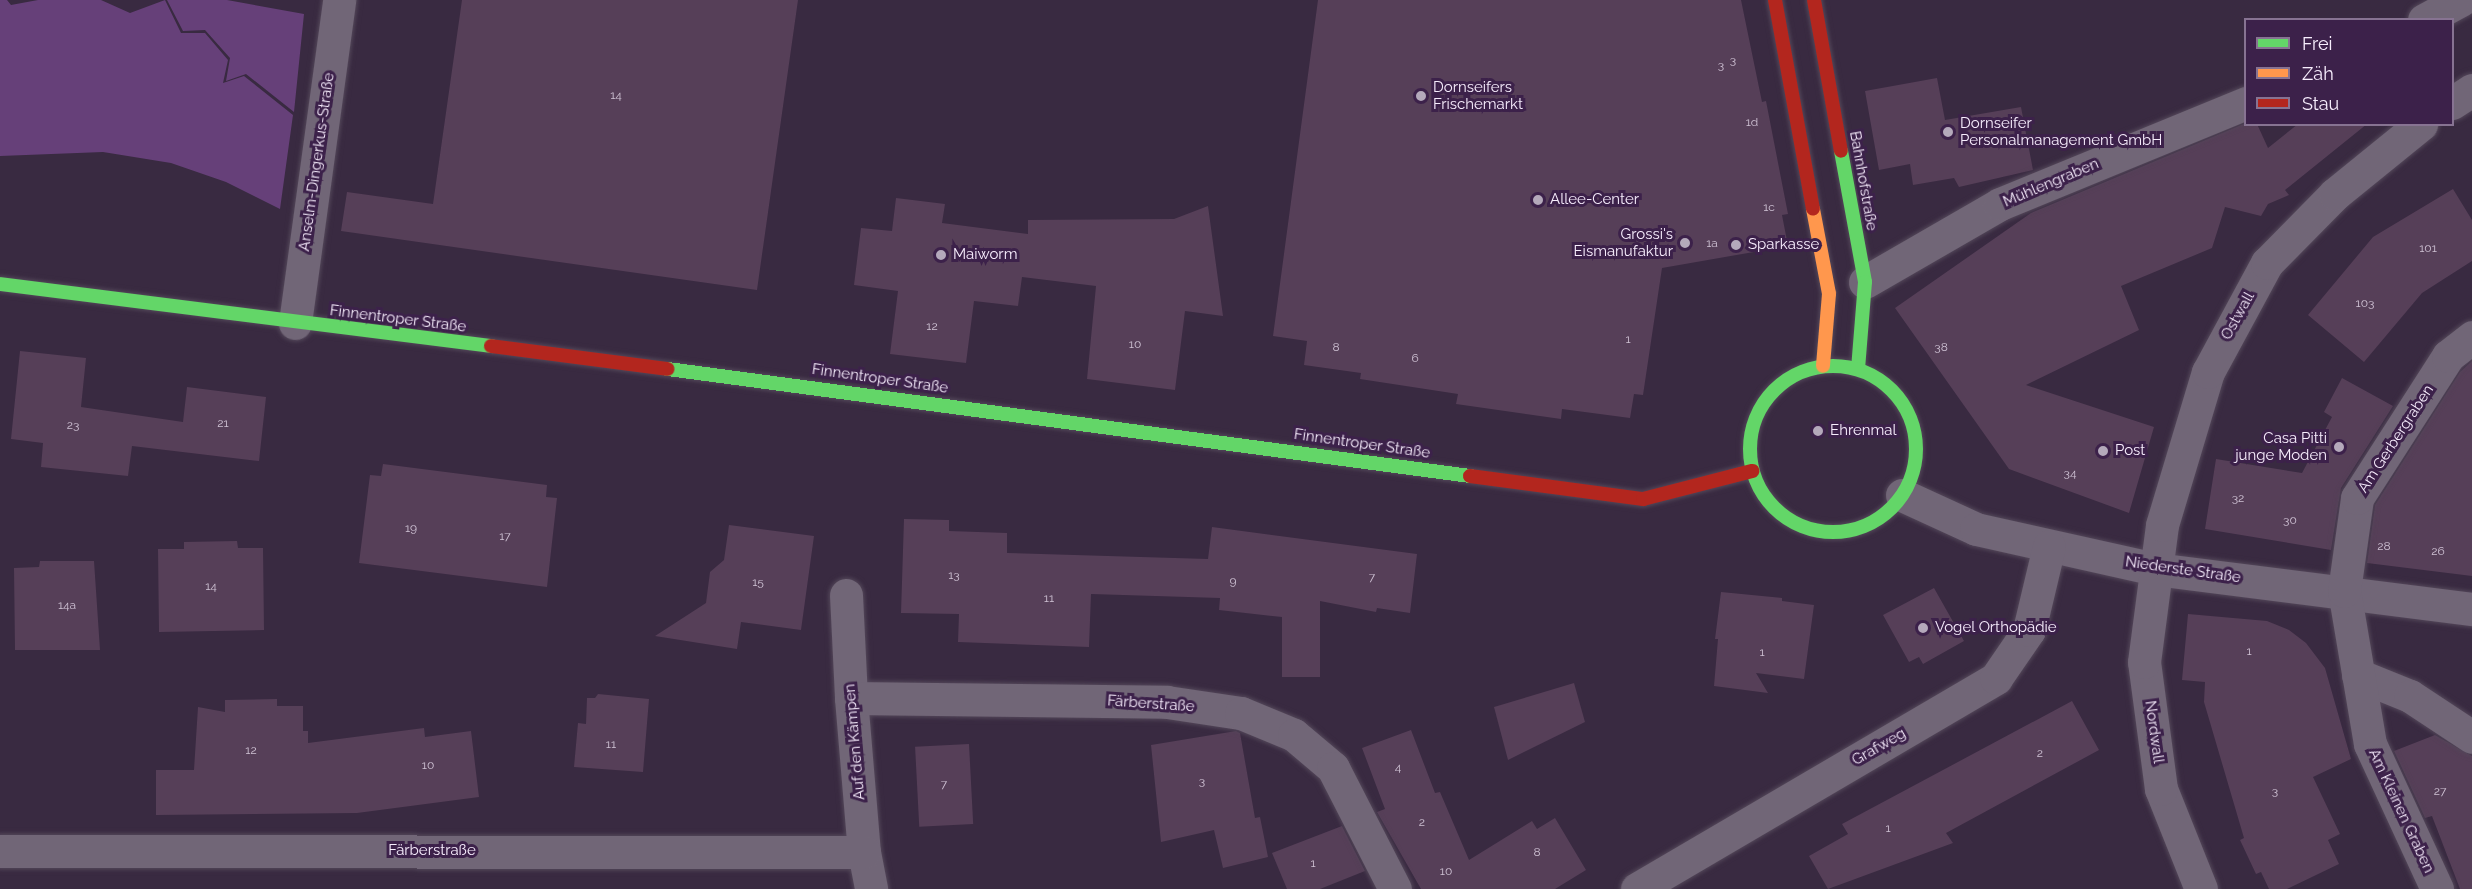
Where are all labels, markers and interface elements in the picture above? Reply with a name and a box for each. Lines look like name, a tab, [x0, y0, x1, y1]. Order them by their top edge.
legend	[2244, 18, 2454, 126]
text: Frei	[2302, 33, 2332, 54]
house number: 3	[1730, 54, 1736, 68]
house number: 3	[1718, 59, 1724, 73]
text: Zäh	[2302, 63, 2334, 84]
street label: Anselm-Dingerkus-Straße	[296, 72, 338, 252]
place label: Dornseifers Frischemarkt	[1433, 78, 1523, 113]
house number: 14	[610, 89, 622, 103]
marker: Dornseifers Frischemarkt	[1414, 89, 1428, 103]
text: Stau	[2302, 93, 2339, 114]
place label: Dornseifer Personalmanagement GmbH	[1960, 114, 2162, 149]
house number: 1d	[1746, 116, 1758, 130]
marker: Dornseifer Personalmanagement GmbH	[1941, 125, 1955, 139]
street label: Bahnhofstraße	[1845, 130, 1881, 232]
street label: Mühlengraben	[2001, 155, 2101, 211]
place label: Allee-Center	[1550, 191, 1639, 209]
marker: Allee-Center	[1531, 193, 1545, 207]
house number: 1c	[1763, 201, 1775, 215]
place label: Grossi's Eismanufaktur	[1573, 225, 1673, 260]
marker: Grossi's Eismanufaktur	[1678, 236, 1692, 250]
place label: Sparkasse	[1748, 236, 1819, 254]
house number: 1a	[1706, 237, 1718, 251]
marker: Sparkasse	[1729, 238, 1743, 252]
house number: 101	[2419, 242, 2437, 256]
place label: Maiworm	[953, 246, 1017, 264]
marker: Maiworm	[934, 248, 948, 262]
street label: Ostwall	[2218, 289, 2258, 343]
house number: 103	[2356, 297, 2374, 311]
street label: Finnentroper Straße	[329, 302, 467, 336]
house number: 12	[926, 320, 938, 334]
house number: 1	[1625, 333, 1631, 347]
house number: 10	[1129, 338, 1141, 352]
house number: 8	[1332, 341, 1340, 355]
house number: 38	[1934, 341, 1948, 355]
house number: 6	[1411, 352, 1419, 366]
street label: Finnentroper Straße	[811, 361, 949, 397]
street label: Am Gerbergraben	[2354, 382, 2438, 496]
house number: 21	[217, 417, 229, 431]
house number: 23	[67, 419, 79, 433]
place label: Ehrenmal	[1830, 422, 1896, 440]
marker: Ehrenmal	[1811, 424, 1825, 438]
street label: Finnentroper Straße	[1293, 426, 1431, 462]
place label: Casa Pitti junge Moden	[2235, 429, 2327, 464]
marker: Casa Pitti junge Moden	[2332, 440, 2346, 454]
place label: Post	[2115, 442, 2145, 460]
marker: Post	[2096, 444, 2110, 458]
house number: 34	[2064, 467, 2076, 481]
house number: 32	[2232, 492, 2244, 506]
house number: 30	[2283, 514, 2297, 528]
house number: 19	[405, 522, 417, 536]
house number: 17	[499, 530, 511, 544]
house number: 28	[2377, 540, 2391, 554]
house number: 26	[2431, 545, 2445, 559]
street label: Niederste Straße	[2124, 553, 2242, 587]
house number: 13	[948, 569, 960, 583]
house number: 7	[1369, 571, 1375, 585]
house number: 9	[1229, 575, 1237, 589]
house number: 15	[752, 576, 764, 590]
house number: 14	[205, 580, 217, 594]
house number: 11	[1044, 592, 1054, 606]
house number: 14a	[58, 599, 76, 613]
place label: Vogel Orthopädie	[1935, 619, 2057, 637]
marker: Vogel Orthopädie	[1916, 621, 1930, 635]
house number: 1	[2246, 645, 2252, 659]
house number: 1	[1759, 646, 1765, 660]
street label: Auf den Kämpen	[841, 683, 869, 801]
street label: Färberstraße	[1107, 692, 1195, 716]
street label: Nordwall	[2141, 700, 2167, 764]
street label: Grafweg	[1849, 724, 1909, 770]
house number: 11	[606, 738, 616, 752]
house number: 12	[245, 744, 257, 758]
street label: Am Kleinen Graben	[2364, 746, 2438, 876]
house number: 2	[2037, 747, 2043, 761]
house number: 10	[422, 759, 434, 773]
house number: 4	[1395, 761, 1401, 775]
house number: 3	[1199, 775, 1205, 789]
house number: 7	[941, 778, 947, 792]
house number: 3	[2272, 785, 2278, 799]
house number: 27	[2434, 785, 2446, 799]
house number: 2	[1419, 816, 1425, 830]
house number: 1	[1885, 822, 1891, 836]
street label: Färberstraße	[388, 842, 476, 860]
house number: 8	[1533, 846, 1541, 860]
house number: 1	[1310, 857, 1316, 871]
house number: 10	[1440, 865, 1452, 879]

